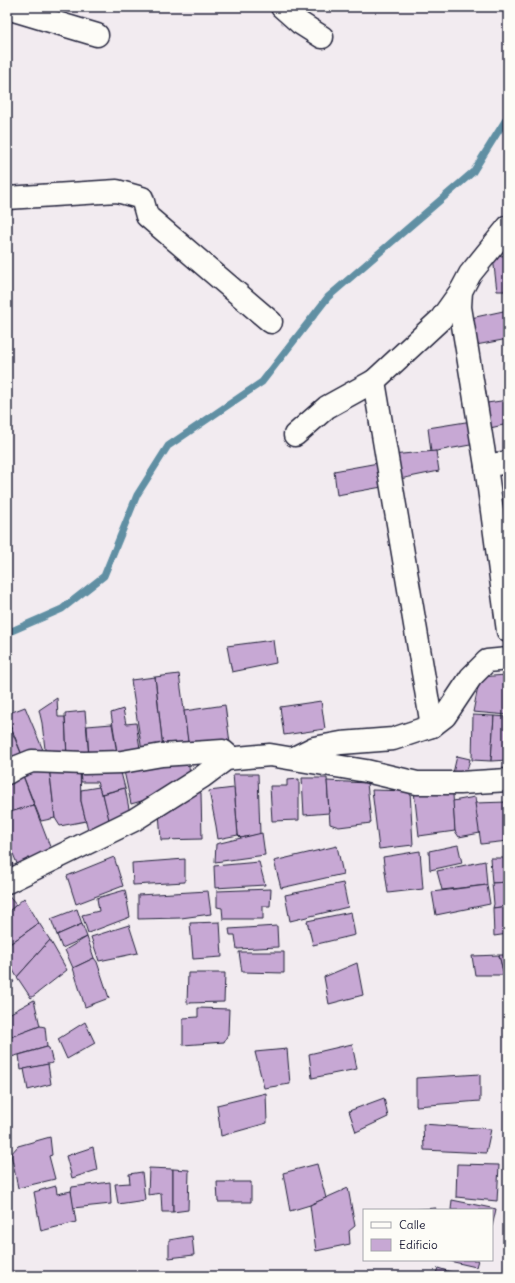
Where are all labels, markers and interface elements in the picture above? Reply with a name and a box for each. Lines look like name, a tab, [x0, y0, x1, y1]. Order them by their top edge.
legend	[363, 1209, 493, 1261]
text: Calle	[399, 1217, 426, 1232]
text: Edificio	[399, 1237, 438, 1252]

